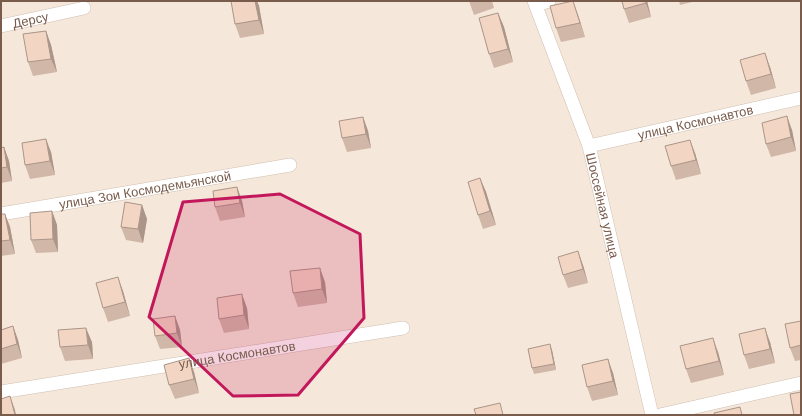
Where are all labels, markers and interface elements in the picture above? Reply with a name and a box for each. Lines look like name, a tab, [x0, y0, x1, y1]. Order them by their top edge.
street label: Дерсу	[11, 8, 50, 31]
street label: улица Космонавтов	[636, 102, 755, 142]
street label: Шоссейная улица	[583, 151, 623, 260]
street label: улица Зои Космодемьянской	[58, 168, 232, 212]
street label: улица Космонавтов	[178, 338, 297, 371]

